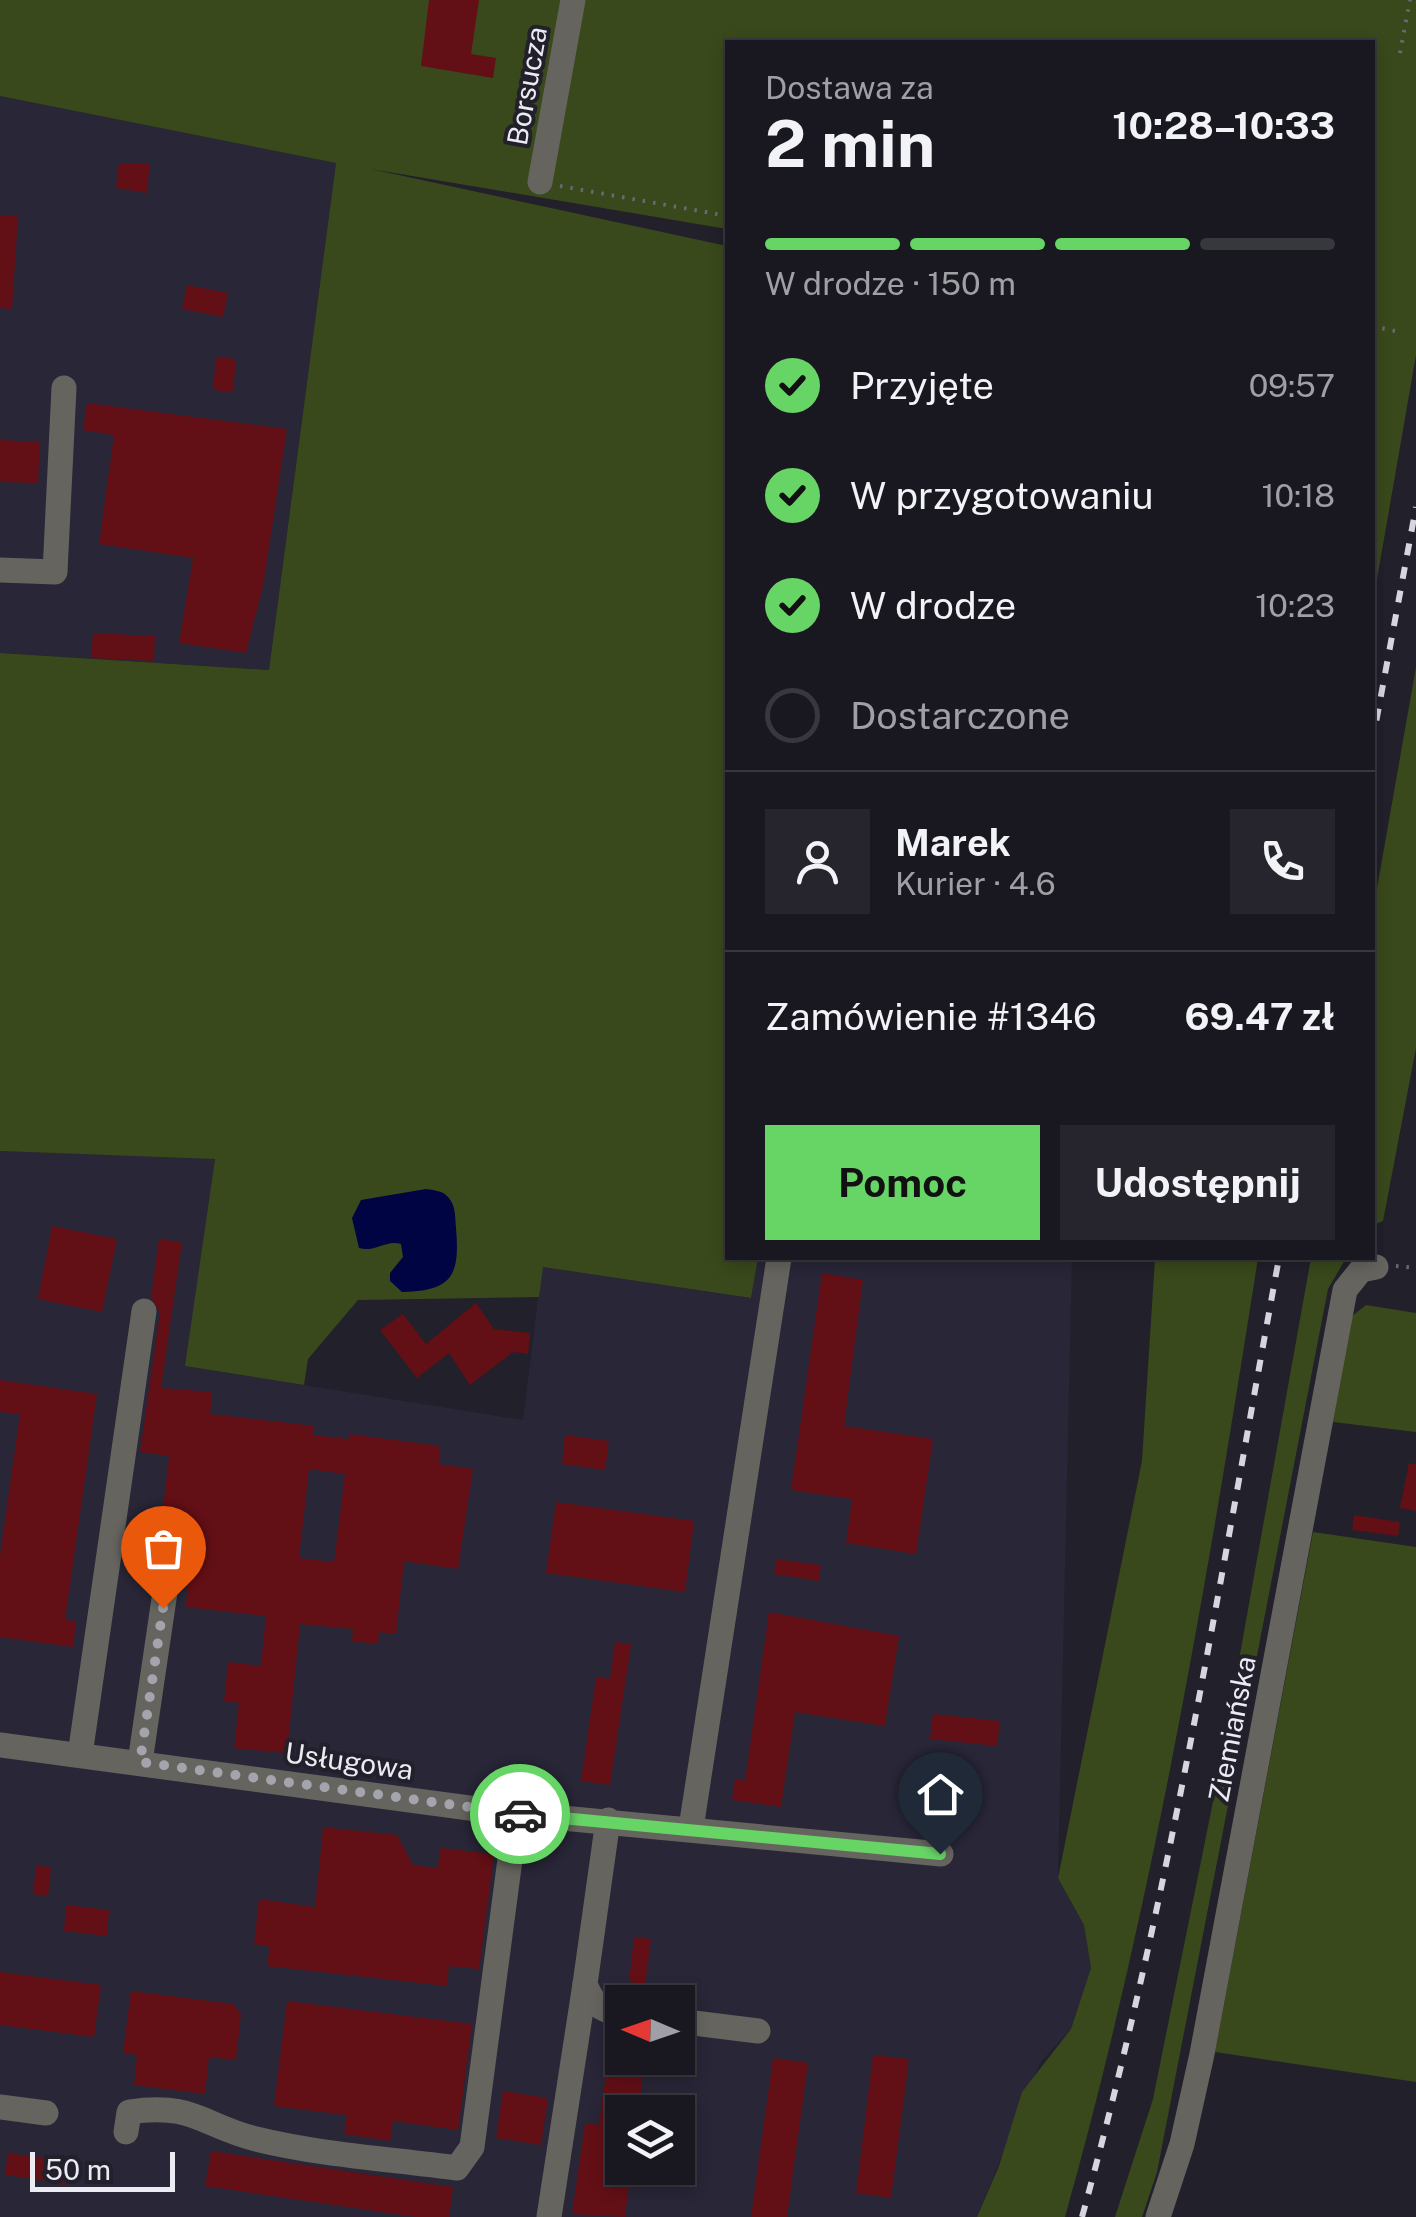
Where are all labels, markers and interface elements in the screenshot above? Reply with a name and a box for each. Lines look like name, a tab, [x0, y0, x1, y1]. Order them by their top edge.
street label: Borsucza	[500, 24, 553, 148]
text: Dostawa za	[765, 69, 934, 106]
text: 10:28–10:33	[1112, 103, 1335, 148]
text: 2 min	[765, 105, 935, 182]
text: W drodze · 150 m	[765, 265, 1016, 302]
icon: check	[765, 358, 820, 413]
text: Przyjęte	[850, 363, 994, 408]
text: 09:57	[1249, 367, 1335, 404]
icon: check	[765, 468, 820, 523]
text: W przygotowaniu	[850, 473, 1154, 518]
text: 10:18	[1261, 477, 1335, 514]
icon: check	[765, 578, 820, 633]
text: W drodze	[850, 583, 1016, 628]
text: 10:23	[1255, 587, 1335, 624]
text: Dostarczone	[850, 693, 1070, 738]
button: person	[765, 809, 870, 914]
button: phone	[1230, 809, 1335, 914]
text: Marek	[895, 820, 1011, 865]
text: Kurier · 4.6	[895, 865, 1056, 902]
text: Zamówienie #1346	[765, 994, 1097, 1039]
text: 69.47 zł	[1185, 994, 1335, 1039]
button: Pomoc	[765, 1125, 1040, 1240]
button: Udostępnij	[1060, 1125, 1335, 1240]
pin	[121, 1506, 206, 1609]
icon: bag	[136, 1521, 191, 1576]
street label: Ziemiańska	[1201, 1653, 1262, 1805]
street label: Usługowa	[283, 1735, 415, 1786]
pin	[898, 1752, 983, 1855]
courier	[470, 1764, 570, 1864]
icon: home	[913, 1767, 968, 1822]
icon: car	[493, 1787, 548, 1842]
north arrow	[605, 1985, 695, 2075]
map controls	[605, 1985, 695, 2185]
button: layers	[605, 2095, 695, 2185]
scale bar	[30, 2147, 175, 2192]
text: 50 m	[45, 2153, 111, 2186]

